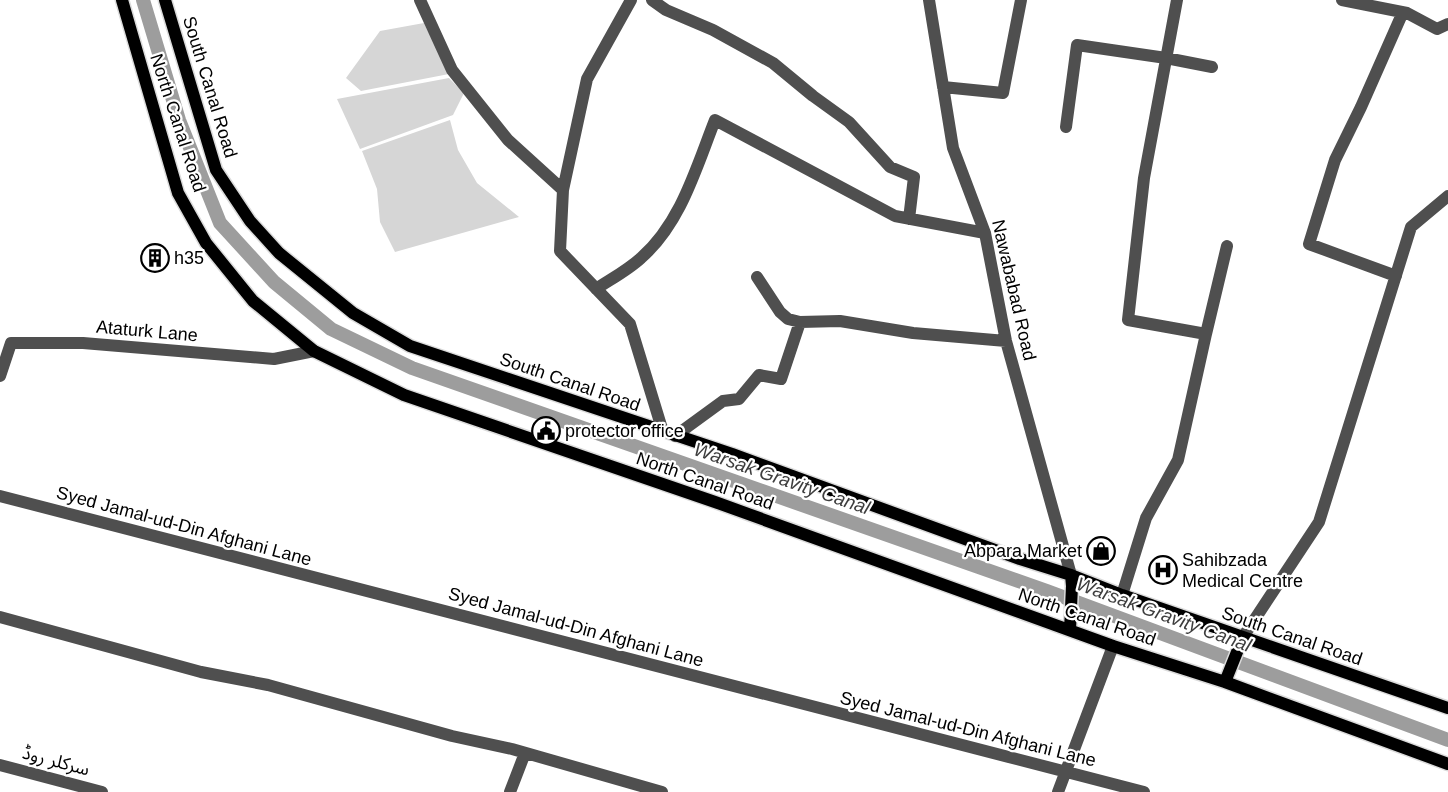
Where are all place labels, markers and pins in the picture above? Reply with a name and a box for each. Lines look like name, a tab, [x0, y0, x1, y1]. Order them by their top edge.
building icon: h35	[140, 243, 170, 273]
place label: h35	[174, 248, 204, 268]
public building icon: protector office	[531, 416, 561, 446]
place label: protector office	[565, 421, 684, 441]
shop icon: Abpara Market	[1086, 536, 1116, 566]
place label: Abpara Market	[964, 541, 1082, 561]
place label: Sahibzada Medical Centre	[1182, 550, 1303, 591]
hospital icon: Sahibzada Medical Centre	[1148, 555, 1178, 585]

